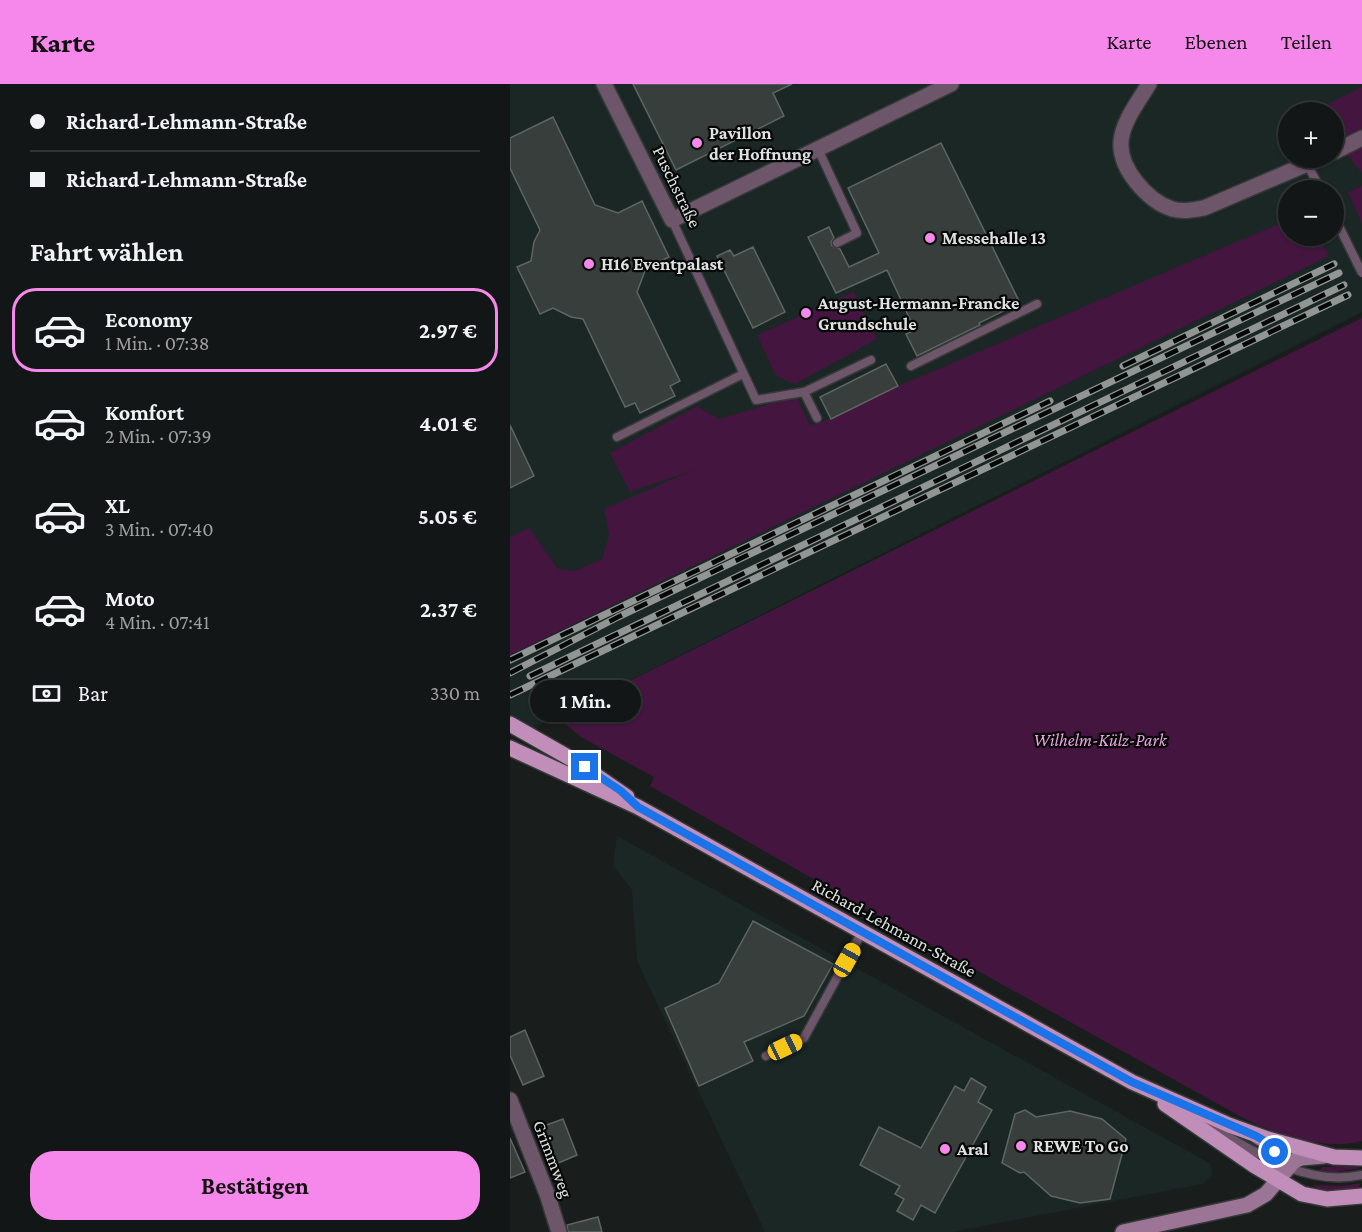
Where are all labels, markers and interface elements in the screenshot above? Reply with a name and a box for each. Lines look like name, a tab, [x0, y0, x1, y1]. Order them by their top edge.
text: Karte	[30, 27, 95, 58]
text: Karte	[1106, 30, 1152, 54]
text: Ebenen	[1185, 30, 1248, 54]
text: Teilen	[1281, 30, 1332, 54]
map controls	[1278, 102, 1344, 246]
button: +	[1278, 102, 1344, 168]
text: Richard-Lehmann-Straße	[66, 109, 307, 134]
place label: Pavillon der Hoffnung	[709, 123, 811, 164]
marker: Pavillon der Hoffnung	[690, 136, 704, 150]
street label: Puschstraße	[649, 143, 705, 231]
text: Richard-Lehmann-Straße	[66, 167, 307, 192]
button: −	[1278, 180, 1344, 246]
place label: Messehalle 13	[942, 228, 1046, 248]
marker: Messehalle 13	[923, 231, 937, 245]
text: Fahrt wählen	[30, 237, 183, 267]
place label: H16 Eventpalast	[601, 254, 724, 274]
marker: H16 Eventpalast	[582, 257, 596, 271]
place label: August-Hermann-Francke Grundschule	[817, 293, 1019, 334]
icon: car	[33, 303, 87, 357]
marker: August-Hermann-Francke Grundschule	[799, 306, 813, 320]
text: Economy	[105, 307, 192, 332]
text: 2.97 €	[419, 318, 477, 343]
text: 1 Min. · 07:38	[105, 332, 209, 354]
icon: car	[33, 396, 87, 450]
text: Komfort	[105, 400, 184, 425]
text: 4.01 €	[419, 411, 477, 436]
text: 2 Min. · 07:39	[105, 425, 212, 447]
icon: car	[33, 489, 87, 543]
text: XL	[105, 493, 130, 518]
text: 5.05 €	[418, 504, 477, 529]
text: 3 Min. · 07:40	[105, 518, 214, 540]
icon: car	[33, 582, 87, 636]
text: Moto	[105, 586, 155, 611]
text: 2.37 €	[420, 597, 477, 622]
text: 4 Min. · 07:41	[105, 611, 210, 633]
icon: cash	[30, 677, 63, 710]
callout: 1 Min.	[530, 680, 640, 722]
text: Bar	[78, 681, 108, 706]
text: 330 m	[430, 682, 480, 704]
text: 1 Min.	[560, 690, 611, 712]
park label: Wilhelm-Külz-Park	[1033, 730, 1168, 750]
route end	[571, 753, 598, 780]
street label: Richard-Lehmann-Straße	[809, 875, 979, 981]
car	[830, 940, 864, 980]
car	[765, 1031, 805, 1063]
street label: Grimmweg	[529, 1118, 577, 1201]
place label: REWE To Go	[1033, 1136, 1129, 1156]
route start	[1261, 1138, 1288, 1165]
place label: Aral	[956, 1139, 989, 1159]
marker: REWE To Go	[1014, 1139, 1028, 1153]
marker: Aral	[938, 1142, 952, 1156]
button: Bestätigen	[30, 1151, 480, 1220]

